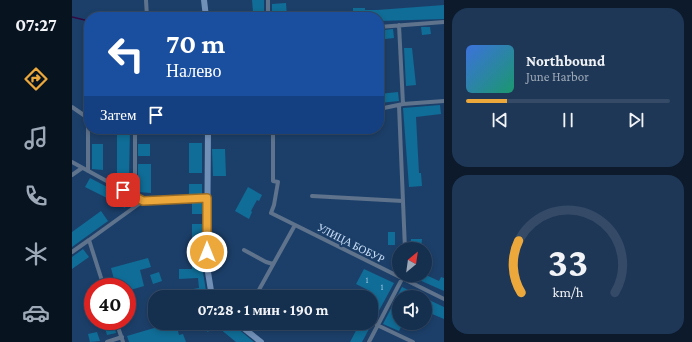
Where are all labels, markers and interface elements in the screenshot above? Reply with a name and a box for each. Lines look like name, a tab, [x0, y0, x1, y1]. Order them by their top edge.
text: 07:27	[15, 15, 57, 35]
icon: left	[100, 28, 152, 80]
text: 70 m	[166, 28, 225, 59]
text: Northbound	[526, 53, 605, 69]
text: Налево	[166, 61, 222, 81]
icon: directions	[22, 65, 50, 93]
text: June Harbor	[526, 69, 589, 84]
icon: arrive	[145, 104, 167, 126]
text: Затем	[100, 107, 137, 123]
icon: previous	[489, 109, 511, 131]
icon: pause	[557, 109, 579, 131]
icon: next	[625, 109, 647, 131]
icon: music	[22, 124, 50, 152]
pin	[106, 173, 140, 207]
icon: arrive	[112, 179, 134, 201]
icon: phone	[22, 182, 50, 210]
street label: УЛИЦА БОБУР	[315, 221, 387, 265]
position arrow	[186, 231, 228, 273]
text: 33	[548, 238, 588, 284]
icon: climate	[22, 240, 50, 268]
north arrow	[392, 242, 432, 282]
map controls	[392, 242, 432, 330]
house number: 1	[366, 275, 369, 285]
speed limit sign: 40	[84, 278, 136, 330]
house number: 1	[381, 282, 384, 292]
text: km/h	[553, 283, 584, 299]
button: sound	[392, 290, 432, 330]
icon: car	[22, 299, 50, 327]
text: 07:28 · 1 мин · 190 m	[197, 302, 329, 318]

